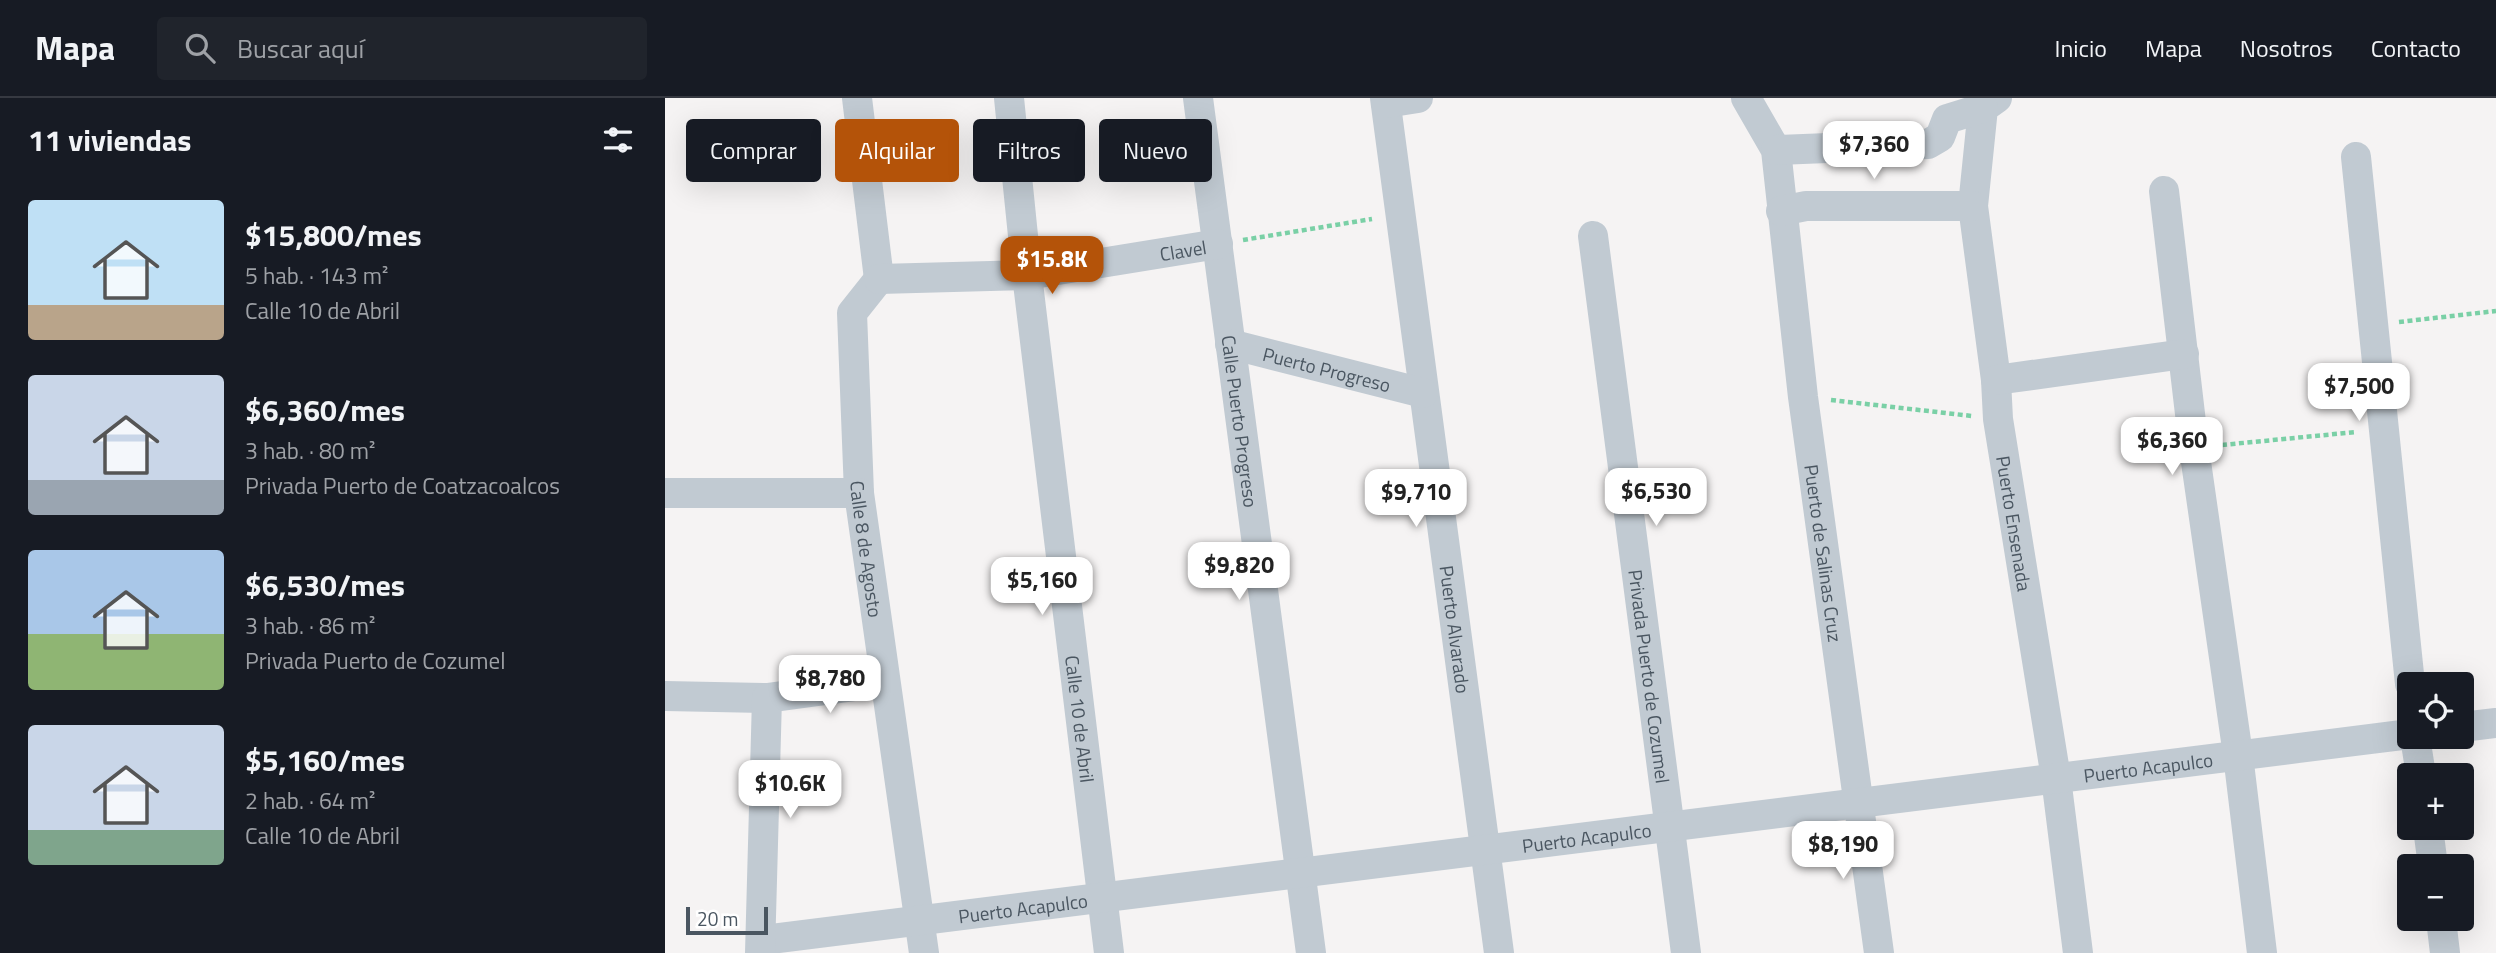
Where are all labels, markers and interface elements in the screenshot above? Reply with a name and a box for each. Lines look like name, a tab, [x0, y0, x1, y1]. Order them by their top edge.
search box	[157, 17, 647, 80]
text: Mapa	[35, 23, 115, 73]
icon: search	[181, 29, 219, 67]
text: Buscar aquí	[237, 29, 364, 68]
text: Inicio	[2055, 30, 2107, 66]
text: Mapa	[2145, 30, 2202, 66]
text: Nosotros	[2240, 30, 2333, 66]
text: Contacto	[2371, 30, 2461, 66]
text: 11 viviendas	[28, 117, 191, 163]
chip: Comprar	[686, 119, 821, 182]
chip: Alquilar	[835, 119, 959, 182]
chip: Filtros	[973, 119, 1085, 182]
chip: Nuevo	[1099, 119, 1212, 182]
icon: filters	[599, 121, 637, 159]
pin: $7,360	[1817, 122, 1931, 181]
text: $7,360	[1839, 126, 1909, 161]
text: $15,800/mes	[245, 212, 422, 258]
icon: home	[84, 228, 168, 312]
street label: Clavel	[1157, 232, 1208, 268]
pin: $15.8K	[995, 236, 1109, 296]
text: $15.8K	[1016, 241, 1088, 276]
text: 5 hab. · 143 m²	[245, 258, 388, 293]
text: Calle 10 de Abril	[245, 293, 400, 328]
street label: Calle Puerto Progreso	[1215, 333, 1266, 509]
street label: Puerto Progreso	[1260, 338, 1394, 399]
pin: $7,500	[2302, 364, 2416, 423]
text: $7,500	[2324, 368, 2394, 403]
text: $6,360/mes	[245, 387, 405, 433]
icon: home	[84, 403, 168, 487]
pin: $6,360	[2115, 418, 2229, 477]
text: $6,360	[2137, 422, 2207, 457]
text: 3 hab. · 80 m²	[245, 433, 375, 468]
street label: Puerto Ensenada	[1990, 453, 2040, 594]
street label: Puerto de Salinas Cruz	[1798, 462, 1851, 644]
text: Privada Puerto de Coatzacoalcos	[245, 468, 560, 503]
pin: $6,530	[1599, 468, 1713, 528]
pin: $9,710	[1359, 470, 1473, 529]
text: $6,530	[1621, 473, 1691, 508]
text: $9,710	[1381, 474, 1451, 509]
street label: Calle 8 de Agosto	[844, 480, 891, 619]
pin: $9,820	[1182, 542, 1296, 602]
text: $9,820	[1204, 547, 1274, 582]
pin: $5,160	[985, 558, 1099, 617]
text: $6,530/mes	[245, 562, 405, 608]
text: $5,160	[1007, 562, 1077, 597]
street label: Puerto Alvarado	[1433, 563, 1479, 695]
street label: Privada Puerto de Cozumel	[1622, 568, 1678, 785]
icon: home	[84, 578, 168, 662]
text: 3 hab. · 86 m²	[245, 608, 375, 643]
text: Privada Puerto de Cozumel	[245, 643, 506, 678]
street label: Calle 10 de Abril	[1059, 653, 1103, 784]
pin: $8,780	[773, 656, 887, 715]
text: $8,780	[795, 660, 865, 695]
map controls	[2397, 672, 2474, 931]
button: locate	[2397, 672, 2474, 749]
text: $5,160/mes	[245, 737, 405, 783]
street label: Puerto Acapulco	[2082, 744, 2215, 789]
icon: home	[84, 753, 168, 837]
pin: $10.6K	[733, 760, 847, 820]
button: +	[2397, 763, 2474, 840]
text: $10.6K	[754, 765, 826, 800]
text: 2 hab. · 64 m²	[245, 783, 375, 818]
street label: Puerto Acapulco	[1520, 815, 1653, 859]
text: Calle 10 de Abril	[245, 818, 400, 853]
pin: $8,190	[1786, 822, 1900, 881]
text: $8,190	[1808, 826, 1878, 861]
button: −	[2397, 854, 2474, 931]
street label: Puerto Acapulco	[957, 885, 1089, 930]
scale bar	[686, 904, 768, 936]
text: 20 m	[697, 904, 738, 933]

